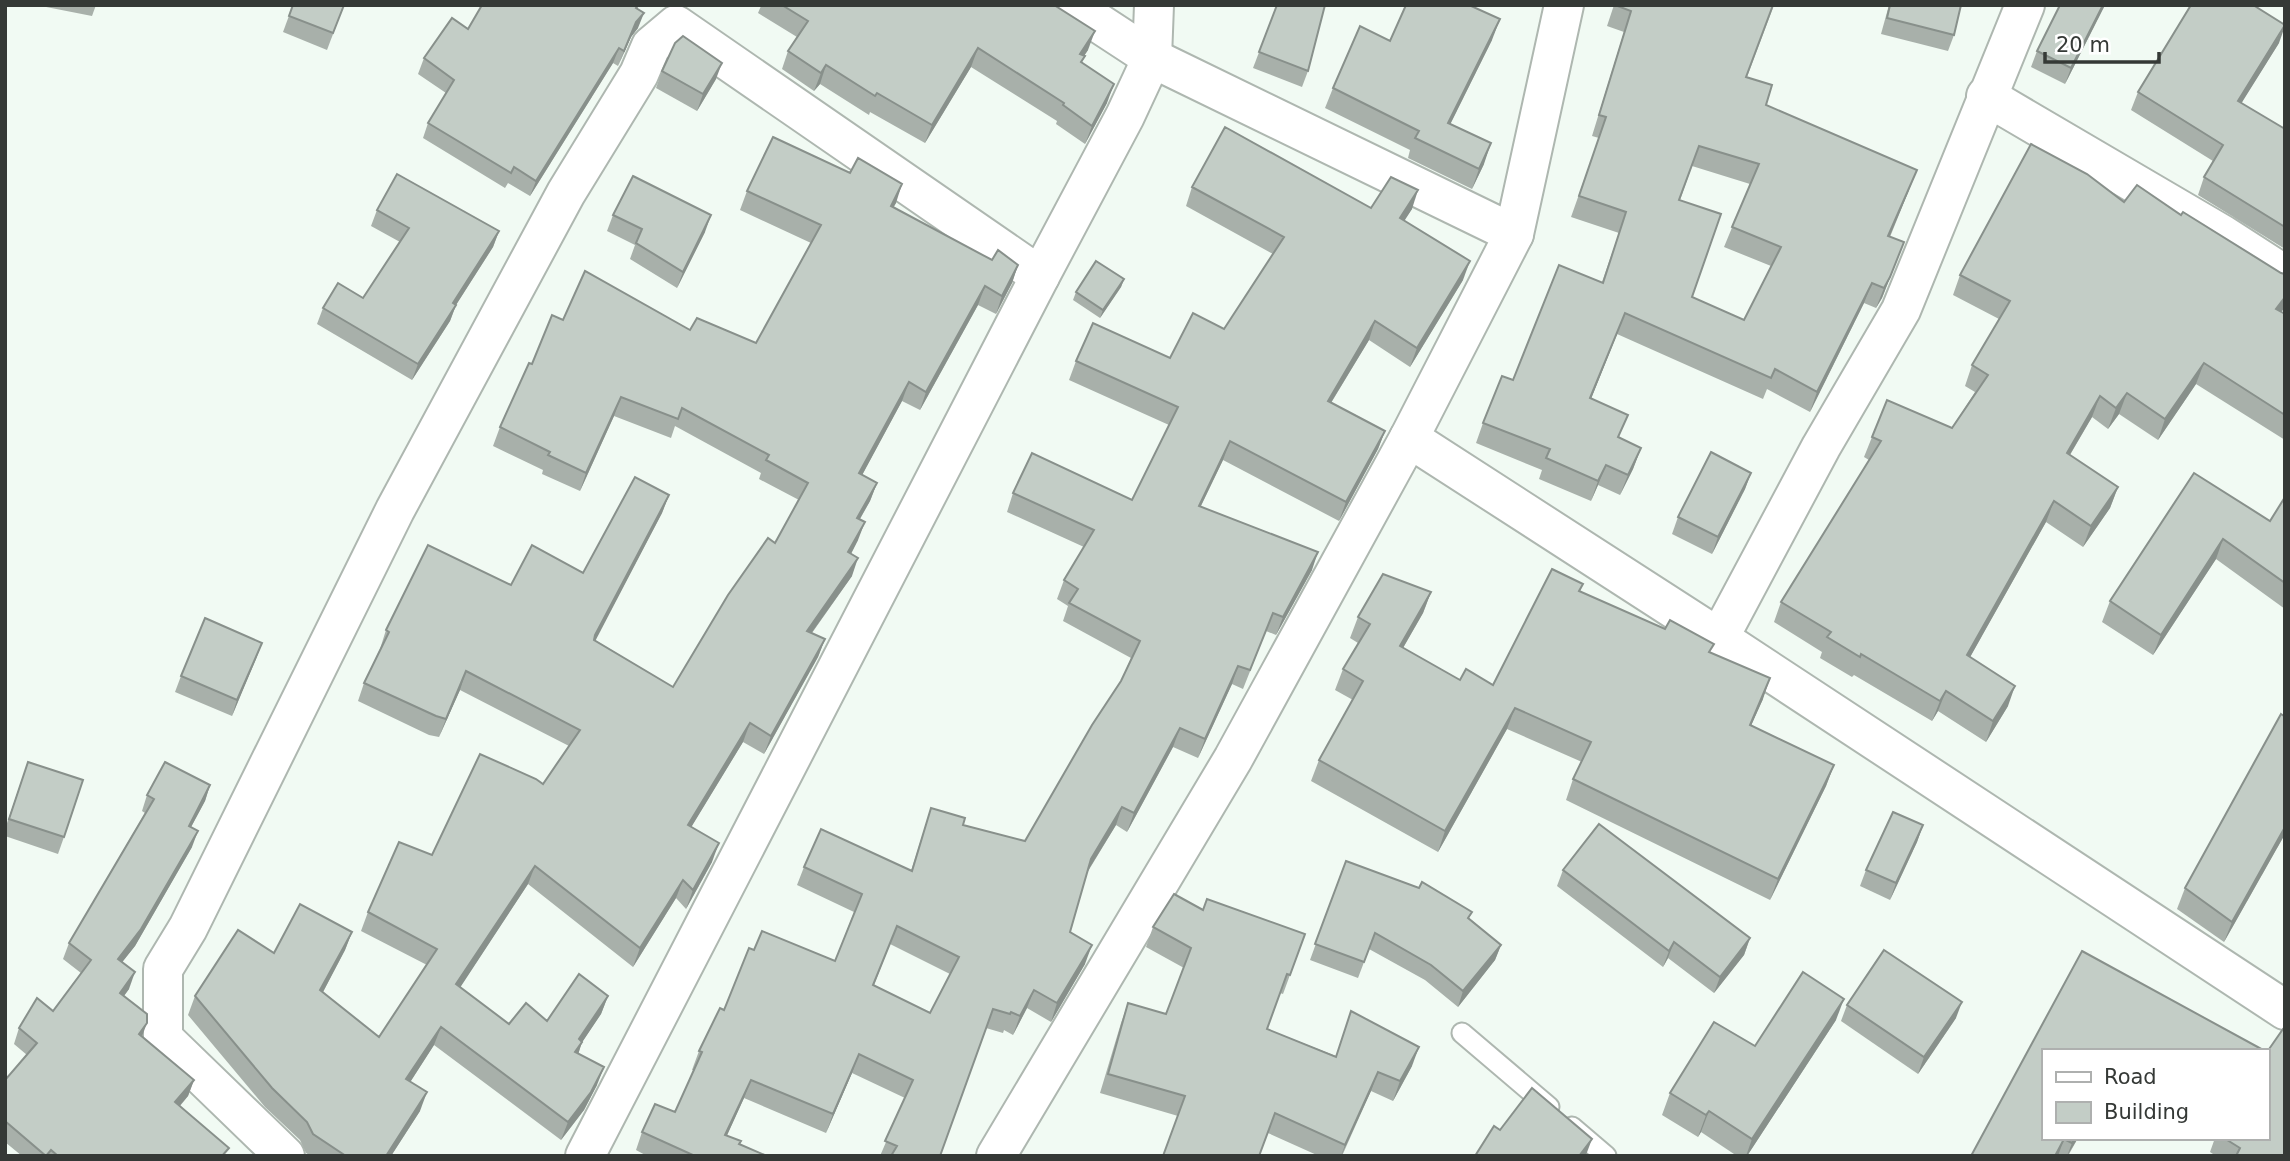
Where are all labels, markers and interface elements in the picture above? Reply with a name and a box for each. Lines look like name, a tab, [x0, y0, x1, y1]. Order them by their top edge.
scale bar	[2045, 21, 2159, 65]
text: 20 m	[2056, 33, 2110, 57]
legend	[2042, 1049, 2269, 1140]
text: Road	[2104, 1065, 2157, 1089]
text: Building	[2104, 1100, 2189, 1124]

